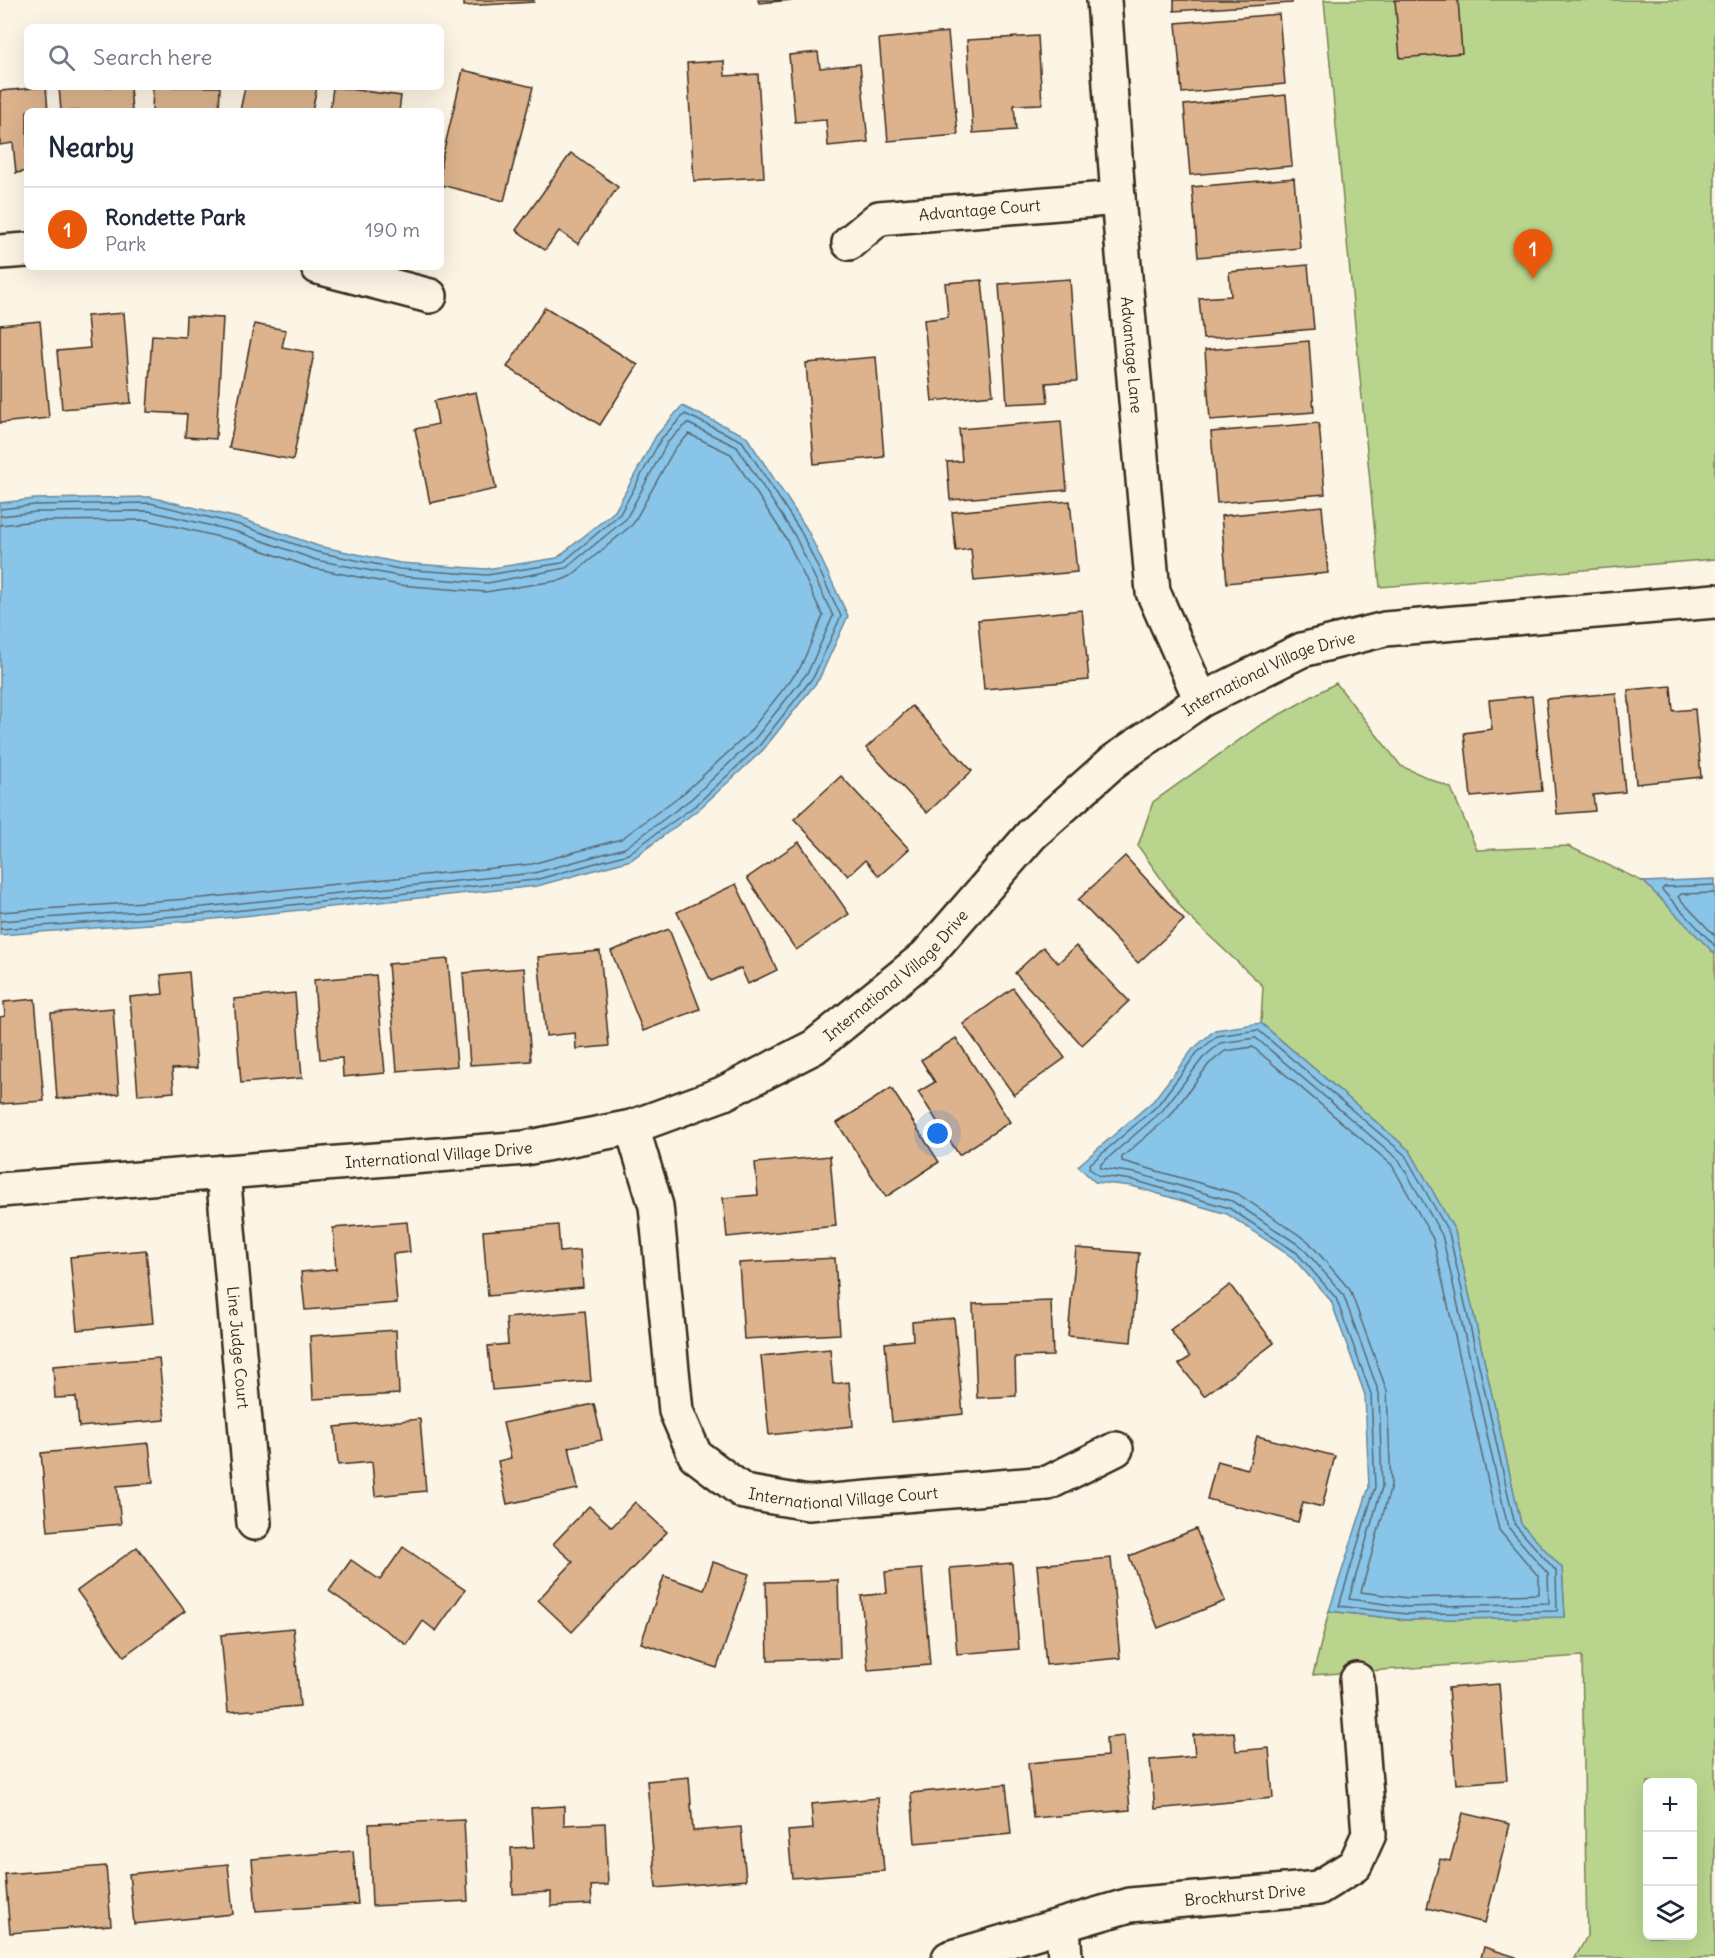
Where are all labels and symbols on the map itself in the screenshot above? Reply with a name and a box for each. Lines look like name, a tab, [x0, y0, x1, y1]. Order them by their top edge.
street label: Advantage Court	[918, 194, 1042, 225]
pin: 1	[1514, 230, 1552, 279]
street label: Advantage Lane	[1117, 296, 1147, 414]
street label: International Village Drive	[1178, 627, 1357, 720]
street label: International Village Drive	[820, 905, 972, 1045]
your location	[923, 1119, 952, 1148]
street label: International Village Drive	[344, 1137, 534, 1172]
street label: Line Judge Court	[223, 1285, 254, 1410]
street label: International Village Court	[747, 1482, 939, 1513]
street label: Brockhurst Drive	[1183, 1879, 1306, 1910]

